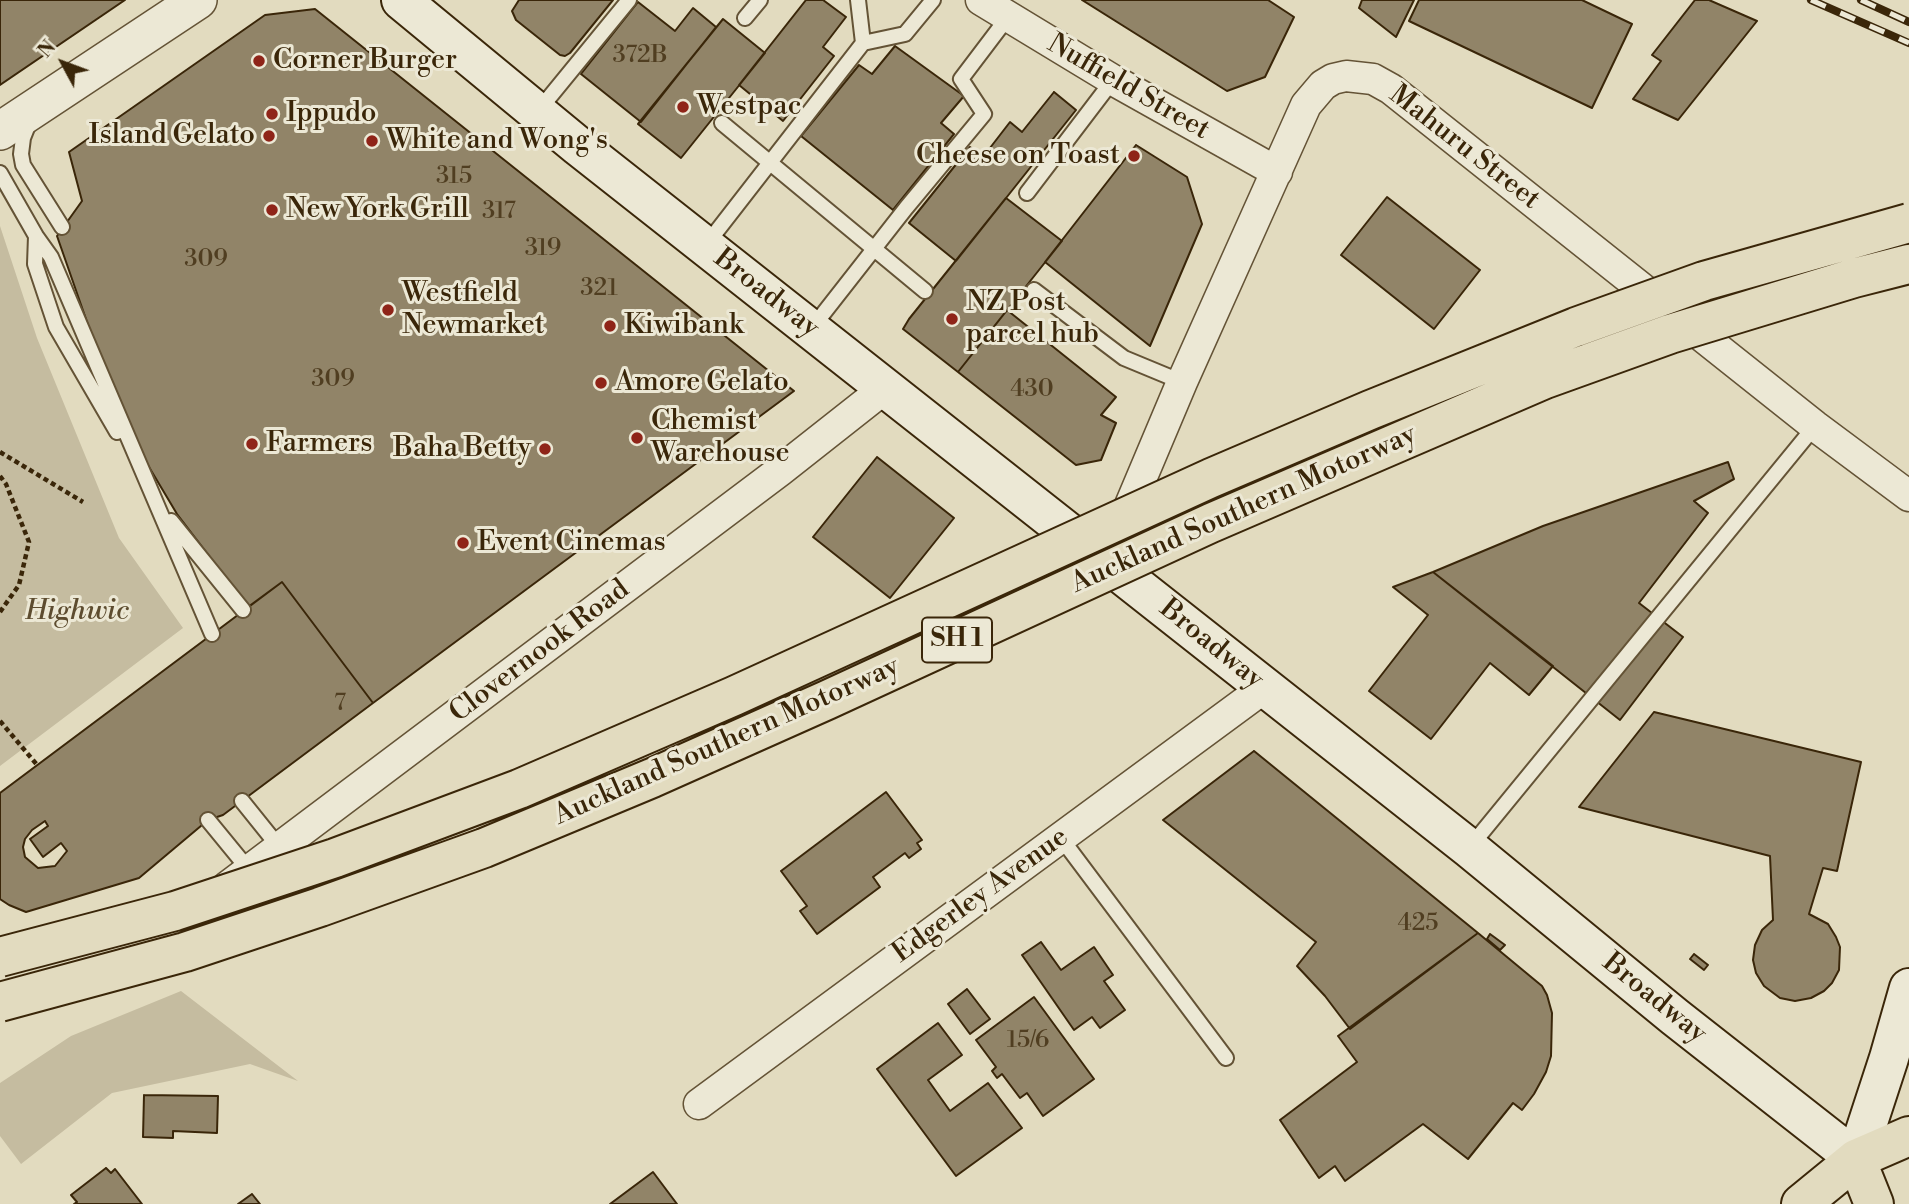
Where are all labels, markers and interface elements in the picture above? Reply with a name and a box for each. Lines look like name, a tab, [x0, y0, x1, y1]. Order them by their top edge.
north arrow	[28, 28, 98, 98]
street label: Nuffield Street	[1041, 28, 1215, 148]
text: N	[33, 36, 61, 63]
house number: 372B	[612, 42, 668, 70]
place label: Corner Burger	[273, 44, 457, 78]
marker: Corner Burger	[251, 53, 267, 69]
street label: Mahuru Street	[1382, 79, 1546, 217]
place label: Westpac	[697, 90, 802, 124]
place label: Ippudo	[286, 97, 377, 131]
marker: Westpac	[675, 99, 691, 115]
marker: Ippudo	[264, 106, 280, 122]
place label: Island Gelato	[89, 119, 255, 153]
place label: White and Wong's	[386, 124, 608, 158]
marker: Island Gelato	[261, 128, 277, 144]
marker: White and Wong's	[364, 133, 380, 149]
place label: Cheese on Toast	[916, 139, 1120, 173]
marker: Cheese on Toast	[1126, 148, 1142, 164]
house number: 315	[436, 163, 472, 191]
place label: New York Grill	[286, 193, 469, 227]
house number: 317	[482, 198, 516, 226]
marker: New York Grill	[264, 202, 280, 218]
house number: 319	[525, 235, 561, 263]
street label: Broadway	[707, 242, 825, 346]
house number: 309	[184, 246, 228, 274]
house number: 321	[580, 275, 618, 303]
place label: Westfield Newmarket	[402, 277, 545, 343]
place label: NZ Post parcel hub	[966, 286, 1099, 352]
marker: Westfield Newmarket	[380, 302, 396, 318]
place label: Kiwibank	[624, 309, 744, 343]
marker: NZ Post parcel hub	[944, 311, 960, 327]
marker: Kiwibank	[602, 318, 618, 334]
house number: 309	[311, 366, 355, 394]
place label: Amore Gelato	[615, 366, 789, 400]
marker: Amore Gelato	[593, 375, 609, 391]
house number: 430	[1010, 376, 1054, 404]
place label: Chemist Warehouse	[651, 405, 790, 471]
street label: Auckland Southern Motorway	[1066, 419, 1422, 601]
place label: Farmers	[266, 427, 372, 461]
marker: Chemist Warehouse	[629, 430, 645, 446]
place label: Baha Betty	[393, 432, 531, 466]
marker: Farmers	[244, 436, 260, 452]
marker: Baha Betty	[537, 441, 553, 457]
place label: Event Cinemas	[477, 526, 666, 560]
marker: Event Cinemas	[455, 535, 471, 551]
street label: Clovernook Road	[443, 573, 637, 731]
street label: Broadway	[1152, 593, 1270, 697]
park label: Highwic	[25, 595, 129, 629]
road number: SH 1	[922, 618, 992, 662]
street label: Auckland Southern Motorway	[549, 651, 905, 833]
house number: 7	[334, 690, 346, 718]
street label: Edgerley Avenue	[887, 821, 1075, 971]
house number: 425	[1397, 910, 1439, 938]
street label: Broadway	[1595, 947, 1713, 1051]
house number: 15/6	[1007, 1027, 1049, 1055]

